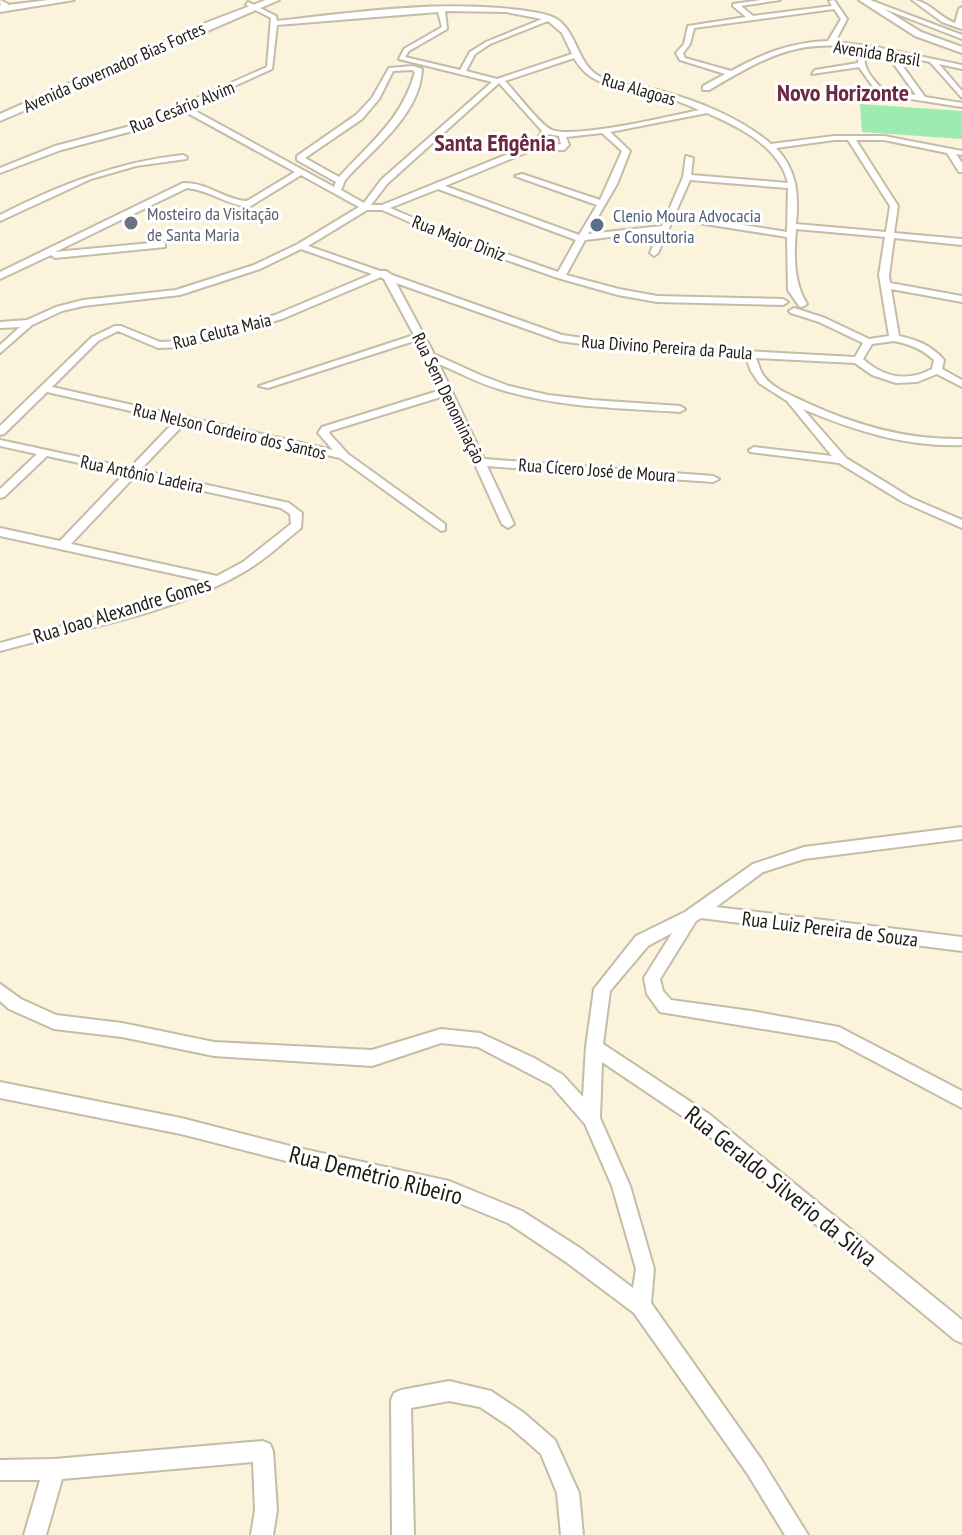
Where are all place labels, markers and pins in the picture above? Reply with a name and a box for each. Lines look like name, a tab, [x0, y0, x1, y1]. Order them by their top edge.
place label: Mosteiro da Visitação de Santa Maria	[147, 202, 279, 246]
place label: Clenio Moura Advocacia e Consultoria	[613, 204, 761, 248]
marker: Mosteiro da Visitação de Santa Maria	[122, 214, 140, 232]
marker: Clenio Moura Advocacia e Consultoria	[588, 216, 606, 234]

